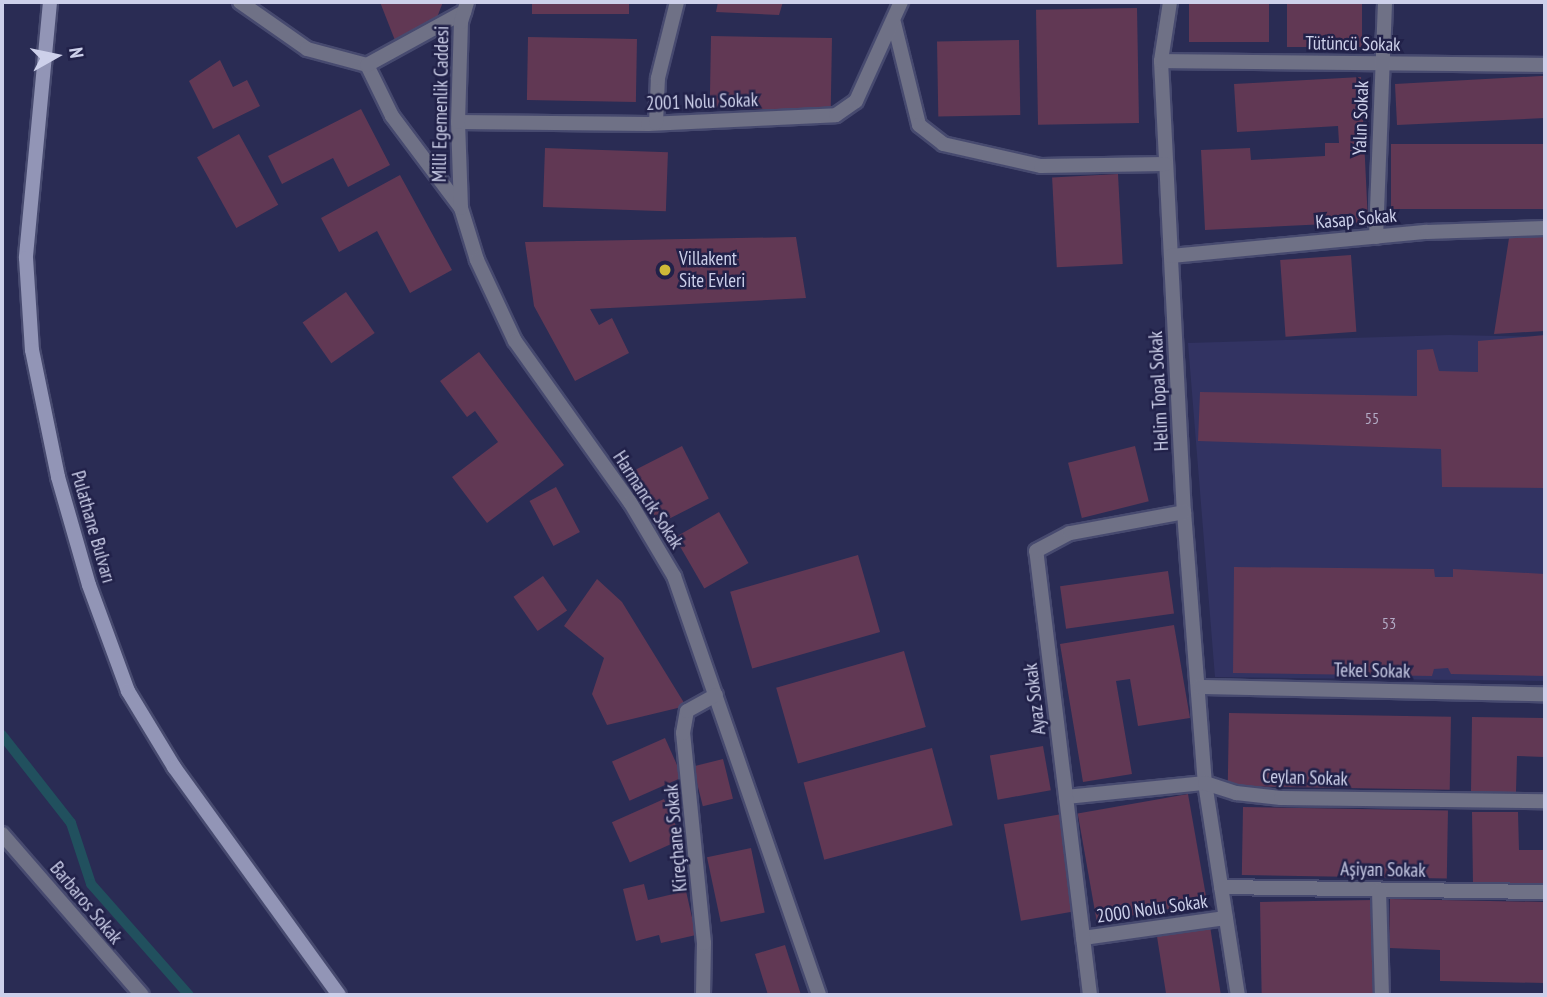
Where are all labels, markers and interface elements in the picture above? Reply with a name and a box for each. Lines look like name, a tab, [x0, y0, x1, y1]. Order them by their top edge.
north arrow	[21, 21, 91, 91]
street label: Milli Egemenlik Caddesi	[428, 25, 454, 183]
street label: Tütüncü Sokak	[1305, 32, 1401, 56]
text: N	[64, 46, 89, 60]
street label: Yalın Sokak	[1348, 80, 1374, 156]
street label: 2001 Nolu Sokak	[646, 89, 758, 115]
street label: Kasap Sokak	[1314, 204, 1398, 234]
place label: Villakent Site Evleri	[679, 248, 745, 292]
marker: Villakent Site Evleri	[657, 262, 673, 278]
street label: Helim Topal Sokak	[1144, 330, 1174, 452]
house number: 55	[1365, 408, 1379, 428]
street label: Harmancık Sokak	[608, 447, 688, 553]
street label: Pulathane Bulvarı	[66, 468, 120, 586]
house number: 53	[1382, 613, 1396, 633]
street label: Tekel Sokak	[1334, 659, 1410, 683]
street label: Ayaz Sokak	[1019, 662, 1051, 736]
street label: Ceylan Sokak	[1262, 765, 1348, 791]
street label: Kireçhane Sokak	[660, 783, 692, 893]
street label: Barbaros Sokak	[45, 857, 127, 949]
street label: Aşiyan Sokak	[1340, 858, 1426, 882]
street label: 2000 Nolu Sokak	[1095, 890, 1209, 928]

